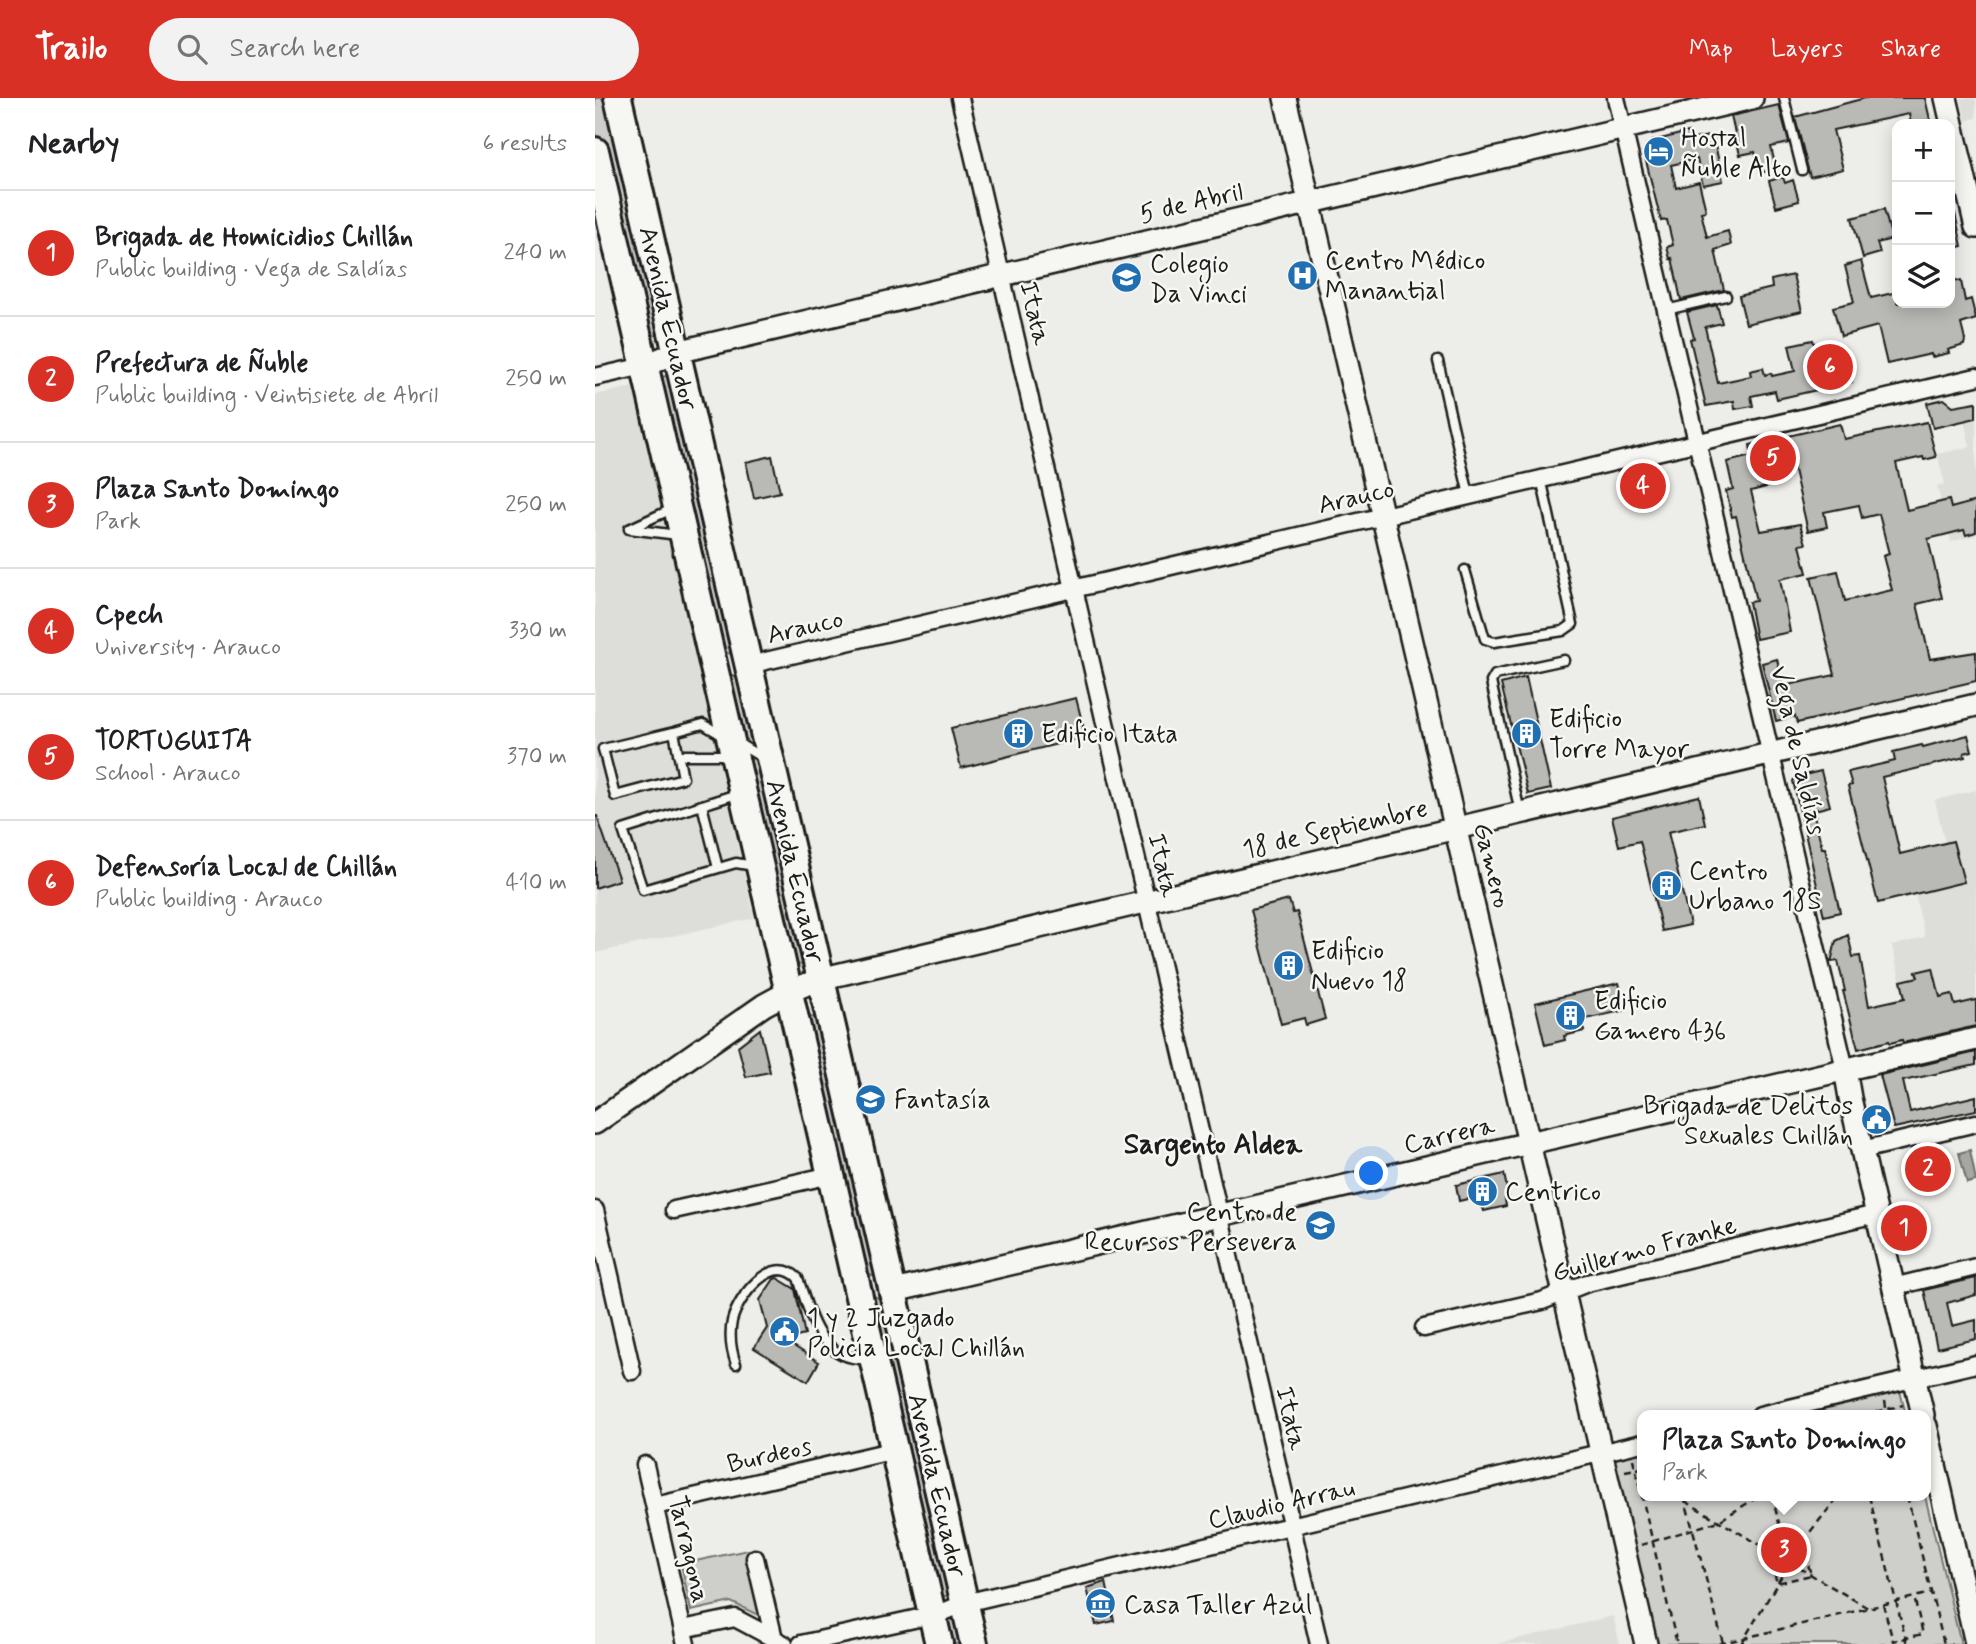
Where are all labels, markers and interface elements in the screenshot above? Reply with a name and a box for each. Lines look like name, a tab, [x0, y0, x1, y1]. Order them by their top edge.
search box	[149, 18, 639, 81]
text: Trailo	[35, 27, 107, 71]
icon: search	[173, 30, 211, 68]
text: Search here	[229, 32, 360, 66]
text: Map	[1689, 34, 1733, 65]
text: Layers	[1771, 34, 1843, 65]
text: Share	[1881, 34, 1941, 65]
map controls	[1892, 119, 1955, 308]
button: +	[1892, 119, 1955, 182]
place label: Hostal Ñuble Alto	[1681, 122, 1792, 186]
text: Nearby	[28, 124, 119, 163]
text: 6 results	[483, 129, 567, 159]
hotel icon: Hostal Ñuble Alto	[1641, 135, 1675, 169]
street label: 5 de Abril	[1136, 176, 1247, 232]
button: −	[1892, 182, 1955, 245]
text: Brigada de Homicidios Chillán	[95, 221, 413, 255]
street label: Avenida Ecuador	[629, 223, 705, 414]
text: 1	[46, 238, 56, 268]
text: 240 m	[503, 238, 567, 268]
place label: Centro Médico Manantial	[1325, 245, 1485, 309]
button: layers	[1892, 245, 1955, 308]
place label: Colegio Da Vinci	[1150, 248, 1247, 312]
text: Public building · Vega de Saldías	[95, 255, 407, 285]
hospital icon: Centro Médico Manantial	[1285, 258, 1319, 292]
school or university icon: Colegio Da Vinci	[1110, 261, 1144, 295]
street label: Itata	[1010, 278, 1058, 349]
pin: 6	[1807, 341, 1853, 393]
text: Prefectura de Ñuble	[95, 347, 309, 381]
text: 2	[45, 364, 57, 394]
text: 250 m	[505, 364, 567, 394]
text: Public building · Veintisiete de Abril	[95, 381, 438, 411]
pin: 5	[1750, 432, 1796, 484]
pin: 4	[1620, 460, 1666, 512]
text: Plaza Santo Domingo	[95, 473, 339, 507]
street label: Arauco	[1315, 473, 1398, 523]
text: 3	[46, 490, 56, 520]
text: 250 m	[505, 490, 567, 520]
text: Park	[95, 507, 141, 537]
text: Cpech	[95, 599, 163, 633]
street label: Arauco	[764, 603, 847, 653]
text: 4	[44, 616, 58, 646]
text: 330 m	[509, 616, 567, 646]
text: University · Arauco	[95, 633, 281, 663]
street label: Vega de Saldías	[1758, 663, 1833, 839]
place label: Edificio Torre Mayor	[1549, 703, 1690, 767]
building icon: Edificio Itata	[1001, 716, 1035, 750]
building icon: Edificio Torre Mayor	[1509, 716, 1543, 750]
place label: Edificio Itata	[1041, 718, 1178, 752]
text: TORTUGUITA	[95, 725, 252, 759]
text: 5	[44, 742, 58, 772]
text: 370 m	[507, 742, 567, 772]
text: School · Arauco	[95, 759, 241, 789]
street label: Avenida Ecuador	[756, 776, 832, 967]
street label: 18 de Septiembre	[1239, 792, 1432, 868]
street label: Gamero	[1464, 819, 1518, 912]
street label: Itata	[1138, 830, 1186, 901]
text: Defensoría Local de Chillán	[95, 851, 397, 885]
place label: Centro Urbano 18S	[1689, 855, 1822, 919]
text: 6	[45, 868, 57, 898]
text: 410 m	[505, 868, 567, 898]
building icon: Centro Urbano 18S	[1649, 868, 1683, 902]
text: Public building · Arauco	[95, 885, 323, 915]
place label: Edificio Nuevo 18	[1311, 935, 1407, 999]
building icon: Edificio Nuevo 18	[1271, 948, 1305, 982]
place label: Edificio Gamero 436	[1594, 985, 1726, 1049]
building icon: Edificio Gamero 436	[1554, 998, 1588, 1032]
school or university icon: Fantasía	[854, 1082, 888, 1116]
place label: Fantasía	[894, 1084, 991, 1118]
place label: Brigada de Delitos Sexuales Chillán	[1643, 1090, 1853, 1154]
public building icon: Brigada de Delitos Sexuales Chillán	[1859, 1103, 1893, 1137]
street label: Carrera	[1401, 1109, 1499, 1163]
district label: Sargento Aldea	[1124, 1127, 1303, 1167]
pin: 2	[1905, 1143, 1951, 1195]
your location	[1354, 1156, 1388, 1190]
building icon: Centrico	[1465, 1174, 1499, 1208]
place label: Centrico	[1505, 1176, 1601, 1210]
place label: Centro de Recursos Persevera	[1085, 1196, 1297, 1260]
pin: 1	[1881, 1202, 1927, 1254]
school or university icon: Centro de Recursos Persevera	[1303, 1209, 1337, 1243]
street label: Guillermo Franke	[1548, 1209, 1741, 1291]
place label: 1 y 2 Juzgado Policía Local Chillán	[807, 1302, 1025, 1366]
public building icon: 1 y 2 Juzgado Policía Local Chillán	[767, 1315, 801, 1349]
street label: Itata	[1266, 1383, 1314, 1454]
street label: Avenida Ecuador	[898, 1390, 974, 1581]
popup	[1637, 1410, 1931, 1501]
text: Plaza Santo Domingo	[1662, 1424, 1906, 1458]
street label: Burdeos	[724, 1430, 815, 1482]
text: Park	[1662, 1458, 1708, 1488]
street label: Claudio Arrau	[1205, 1472, 1358, 1538]
street label: Tarragona	[659, 1493, 717, 1606]
pin: 3	[1761, 1524, 1807, 1576]
museum icon: Casa Taller Azul	[1084, 1587, 1118, 1621]
place label: Casa Taller Azul	[1124, 1589, 1312, 1623]

